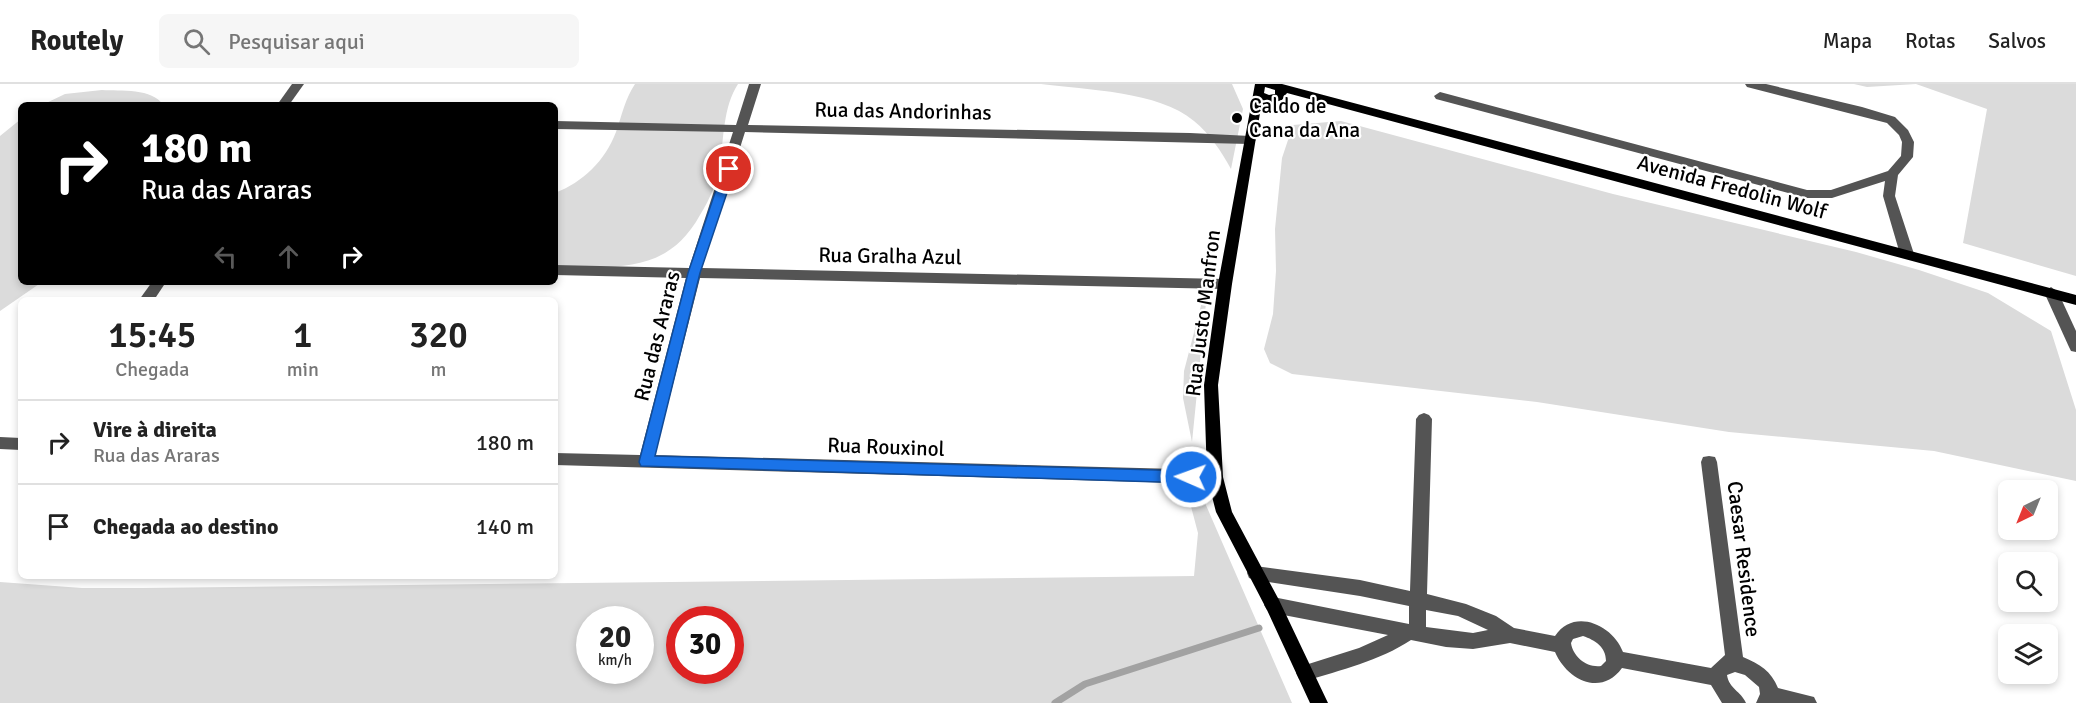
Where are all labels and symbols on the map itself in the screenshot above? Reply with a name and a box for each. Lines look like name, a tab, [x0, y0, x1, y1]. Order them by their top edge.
place label: Caldo de Cana da Ana	[1249, 93, 1360, 143]
street label: Rua das Andorinhas	[814, 96, 992, 126]
marker: Caldo de Cana da Ana	[1230, 111, 1244, 125]
pin	[703, 143, 754, 194]
street label: Avenida Fredolin Wolf	[1634, 149, 1830, 225]
street label: Rua Justo Manfron	[1180, 228, 1226, 398]
street label: Rua Gralha Azul	[818, 242, 962, 270]
street label: Rua das Araras	[628, 268, 686, 404]
street label: Rua Rouxinol	[827, 432, 945, 462]
position arrow	[1159, 445, 1223, 509]
street label: Caesar Residence	[1722, 480, 1766, 638]
north arrow	[1998, 480, 2058, 540]
speed limit sign: 30	[666, 606, 744, 684]

